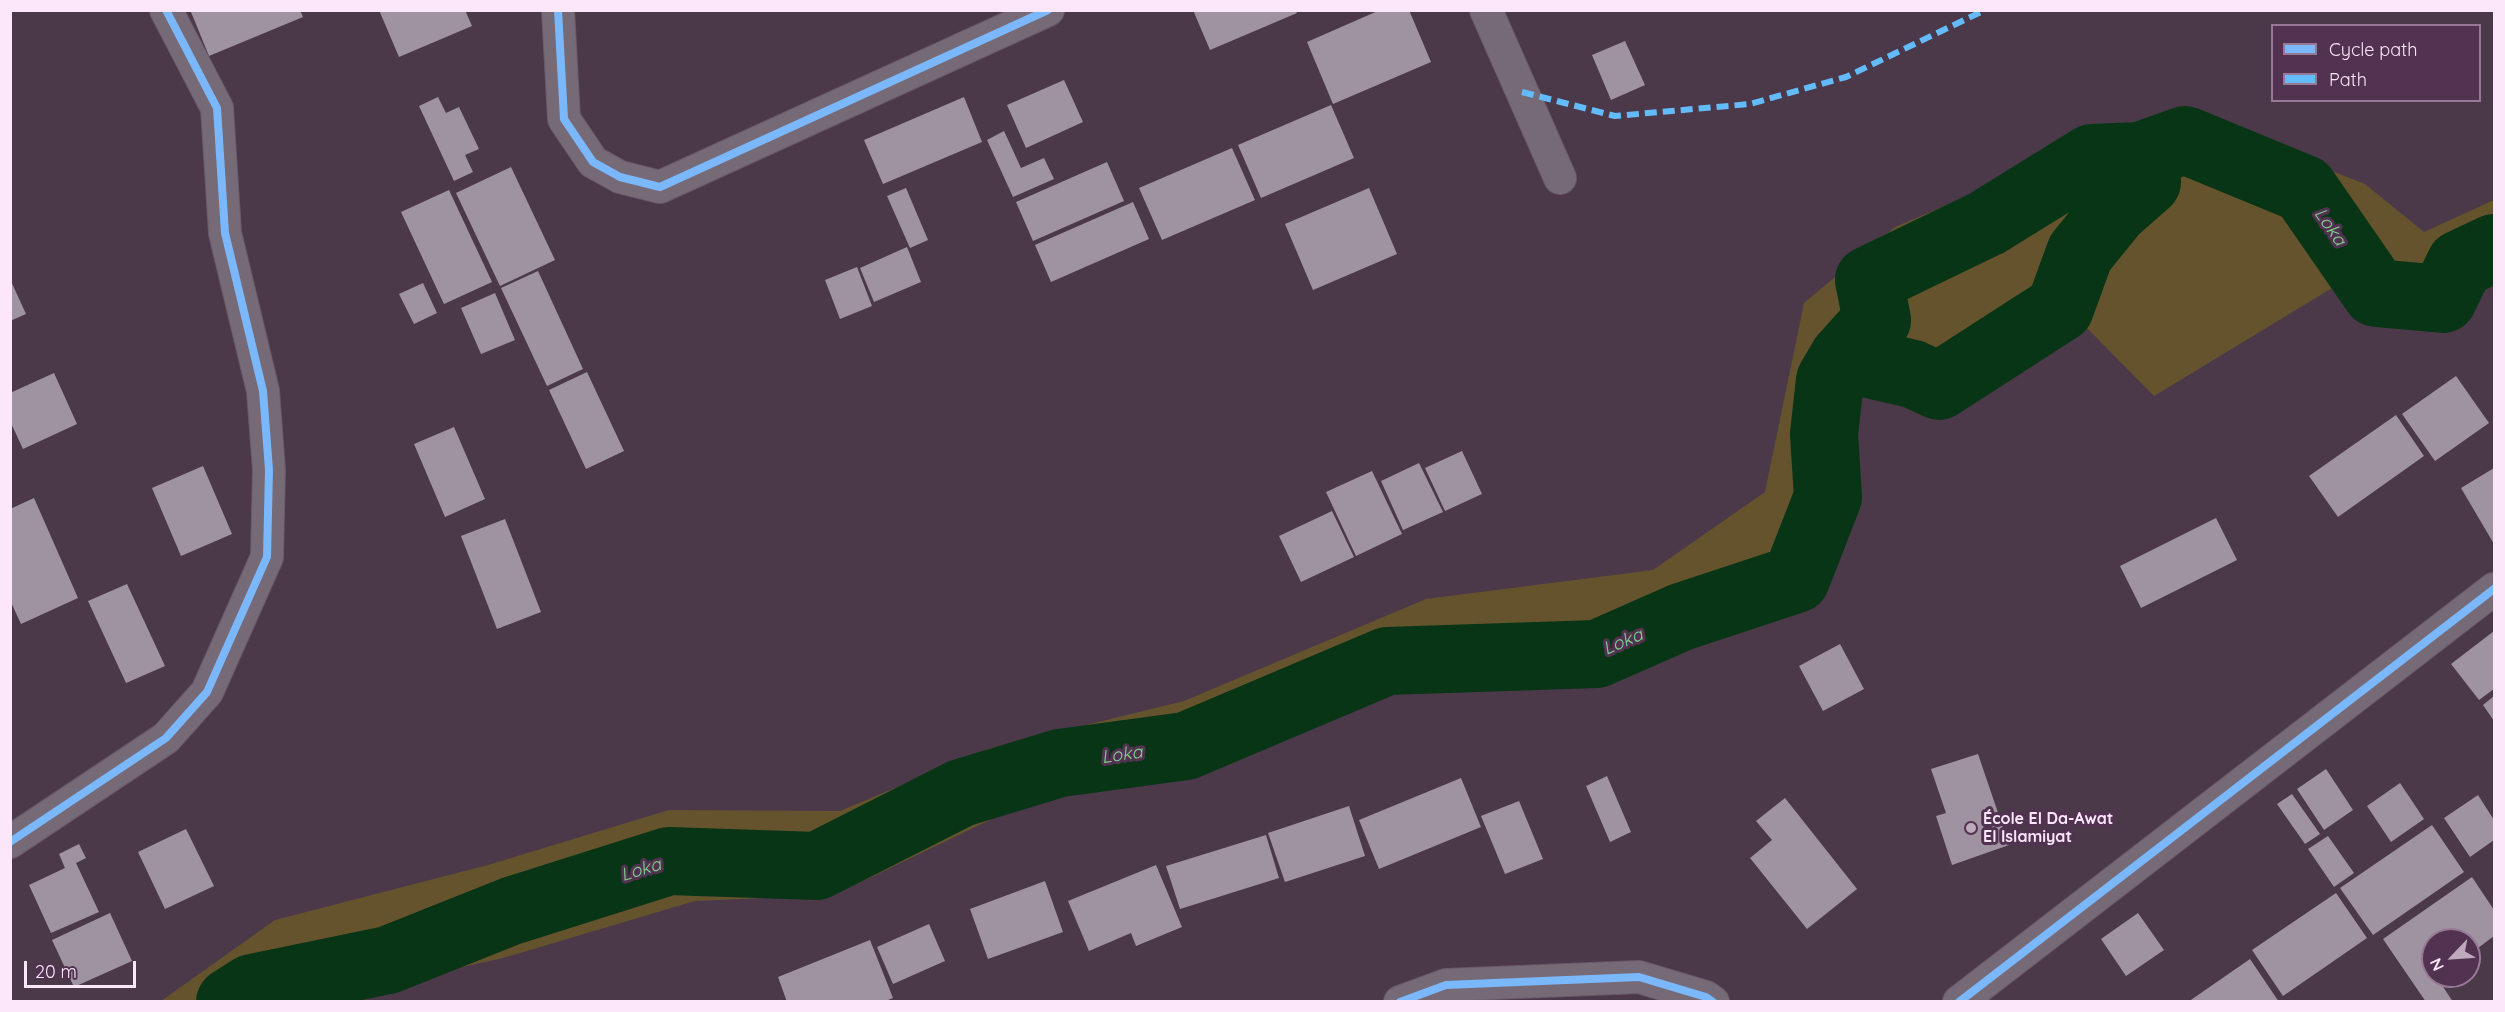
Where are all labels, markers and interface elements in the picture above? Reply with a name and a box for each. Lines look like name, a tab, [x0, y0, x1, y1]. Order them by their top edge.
legend	[2271, 24, 2481, 102]
text: Cycle path	[2329, 38, 2417, 61]
text: Path	[2329, 68, 2367, 91]
water label: Loka	[2309, 204, 2351, 250]
water label: Loka	[1600, 624, 1646, 660]
water label: Loka	[1100, 741, 1144, 769]
place label: École El Da-Awat El Islamiyat	[1983, 809, 2113, 847]
marker: École El Da-Awat El Islamiyat	[1964, 821, 1978, 835]
water label: Loka	[618, 854, 664, 886]
north arrow	[2421, 928, 2481, 988]
scale bar	[27, 949, 140, 987]
text: N	[2425, 955, 2448, 974]
text: 20 m	[35, 960, 77, 983]

